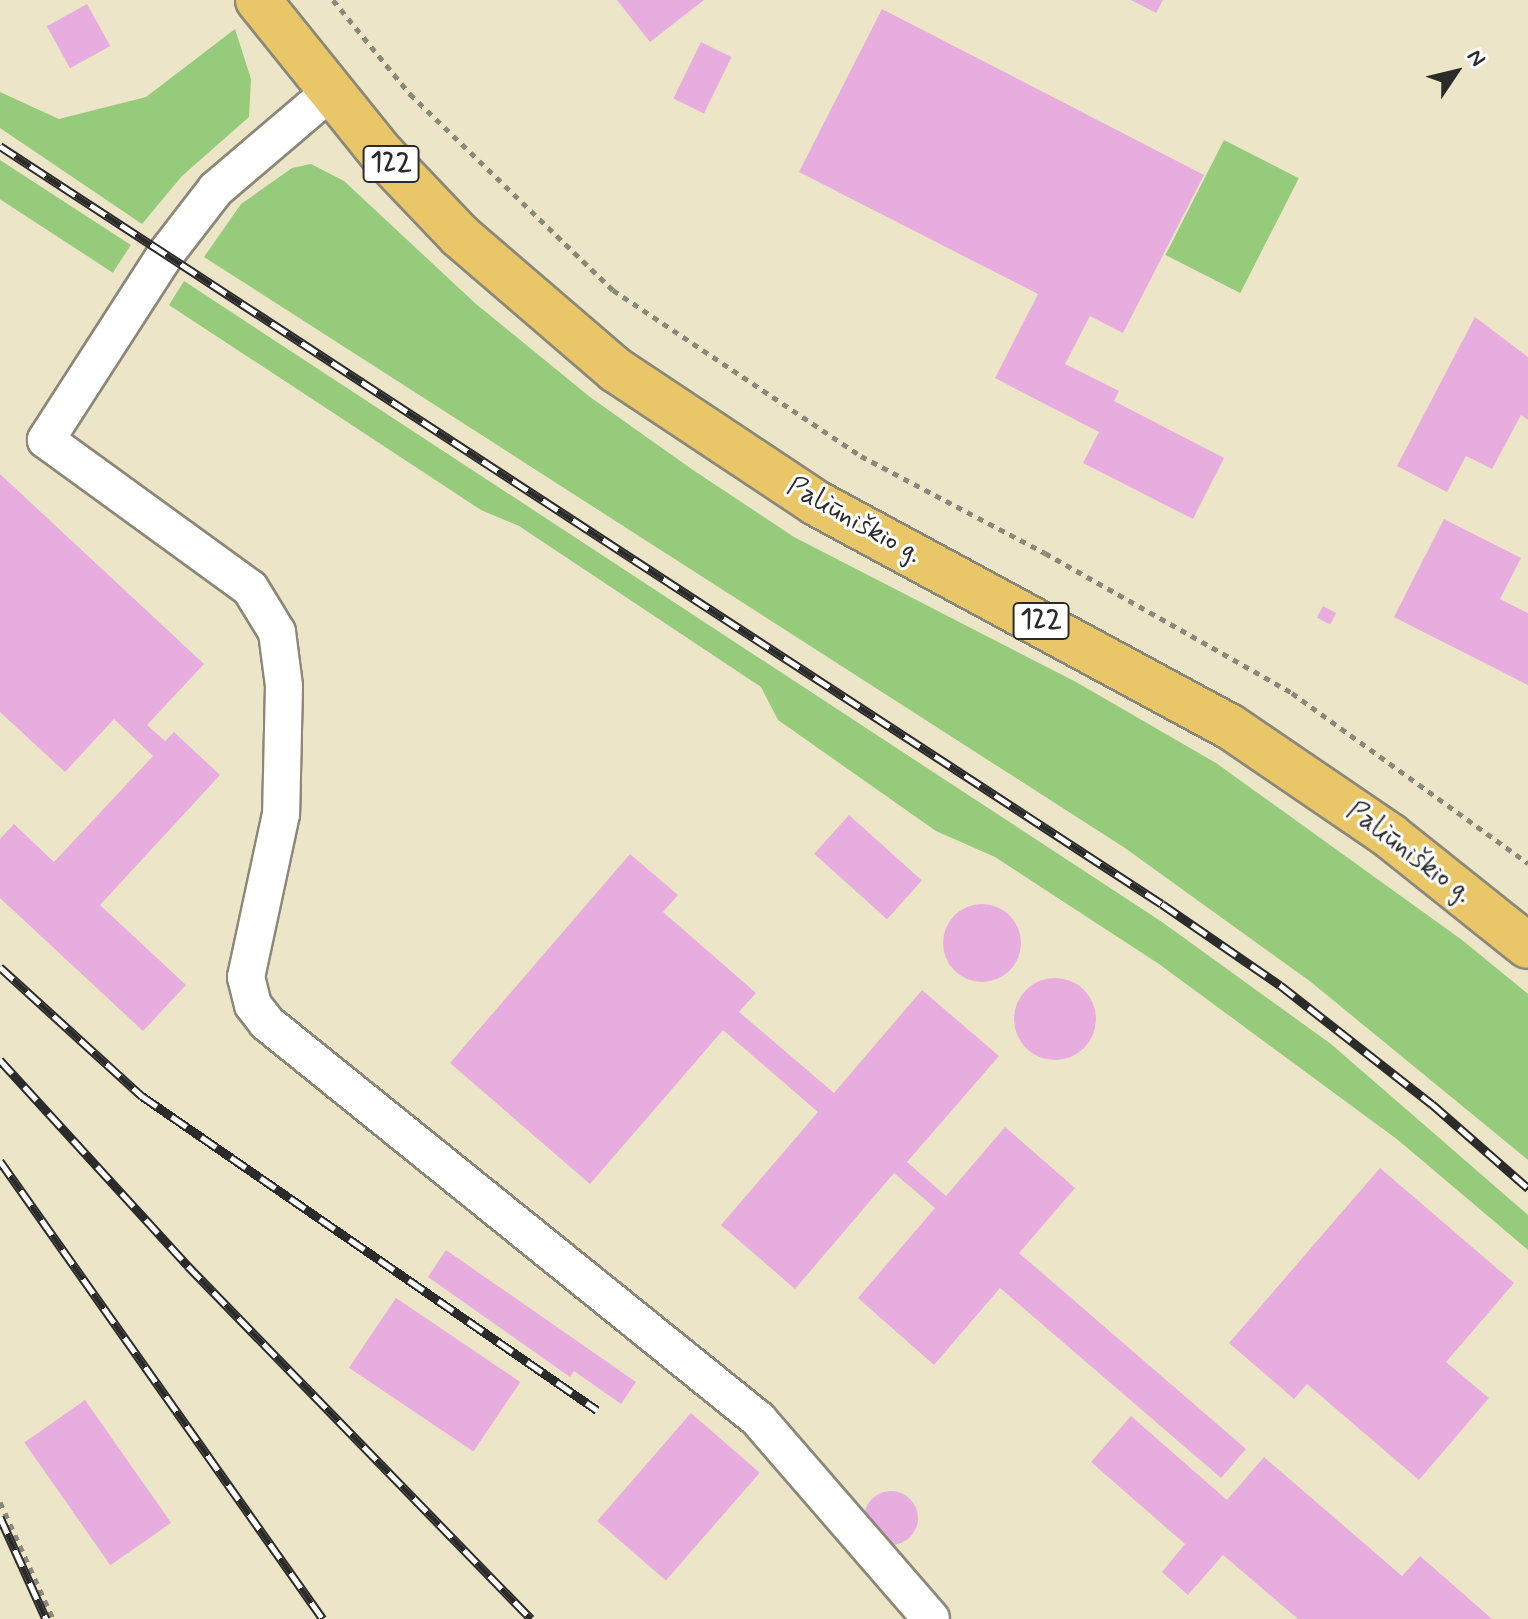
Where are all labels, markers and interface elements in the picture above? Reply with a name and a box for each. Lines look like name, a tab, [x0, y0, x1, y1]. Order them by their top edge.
north arrow	[1416, 32, 1496, 112]
text: N	[1460, 44, 1491, 72]
road number: 122	[361, 142, 421, 186]
street label: Paliūniškio g.	[781, 470, 927, 572]
road number: 122	[1011, 599, 1071, 643]
street label: Paliūniškio g.	[1339, 795, 1479, 911]

